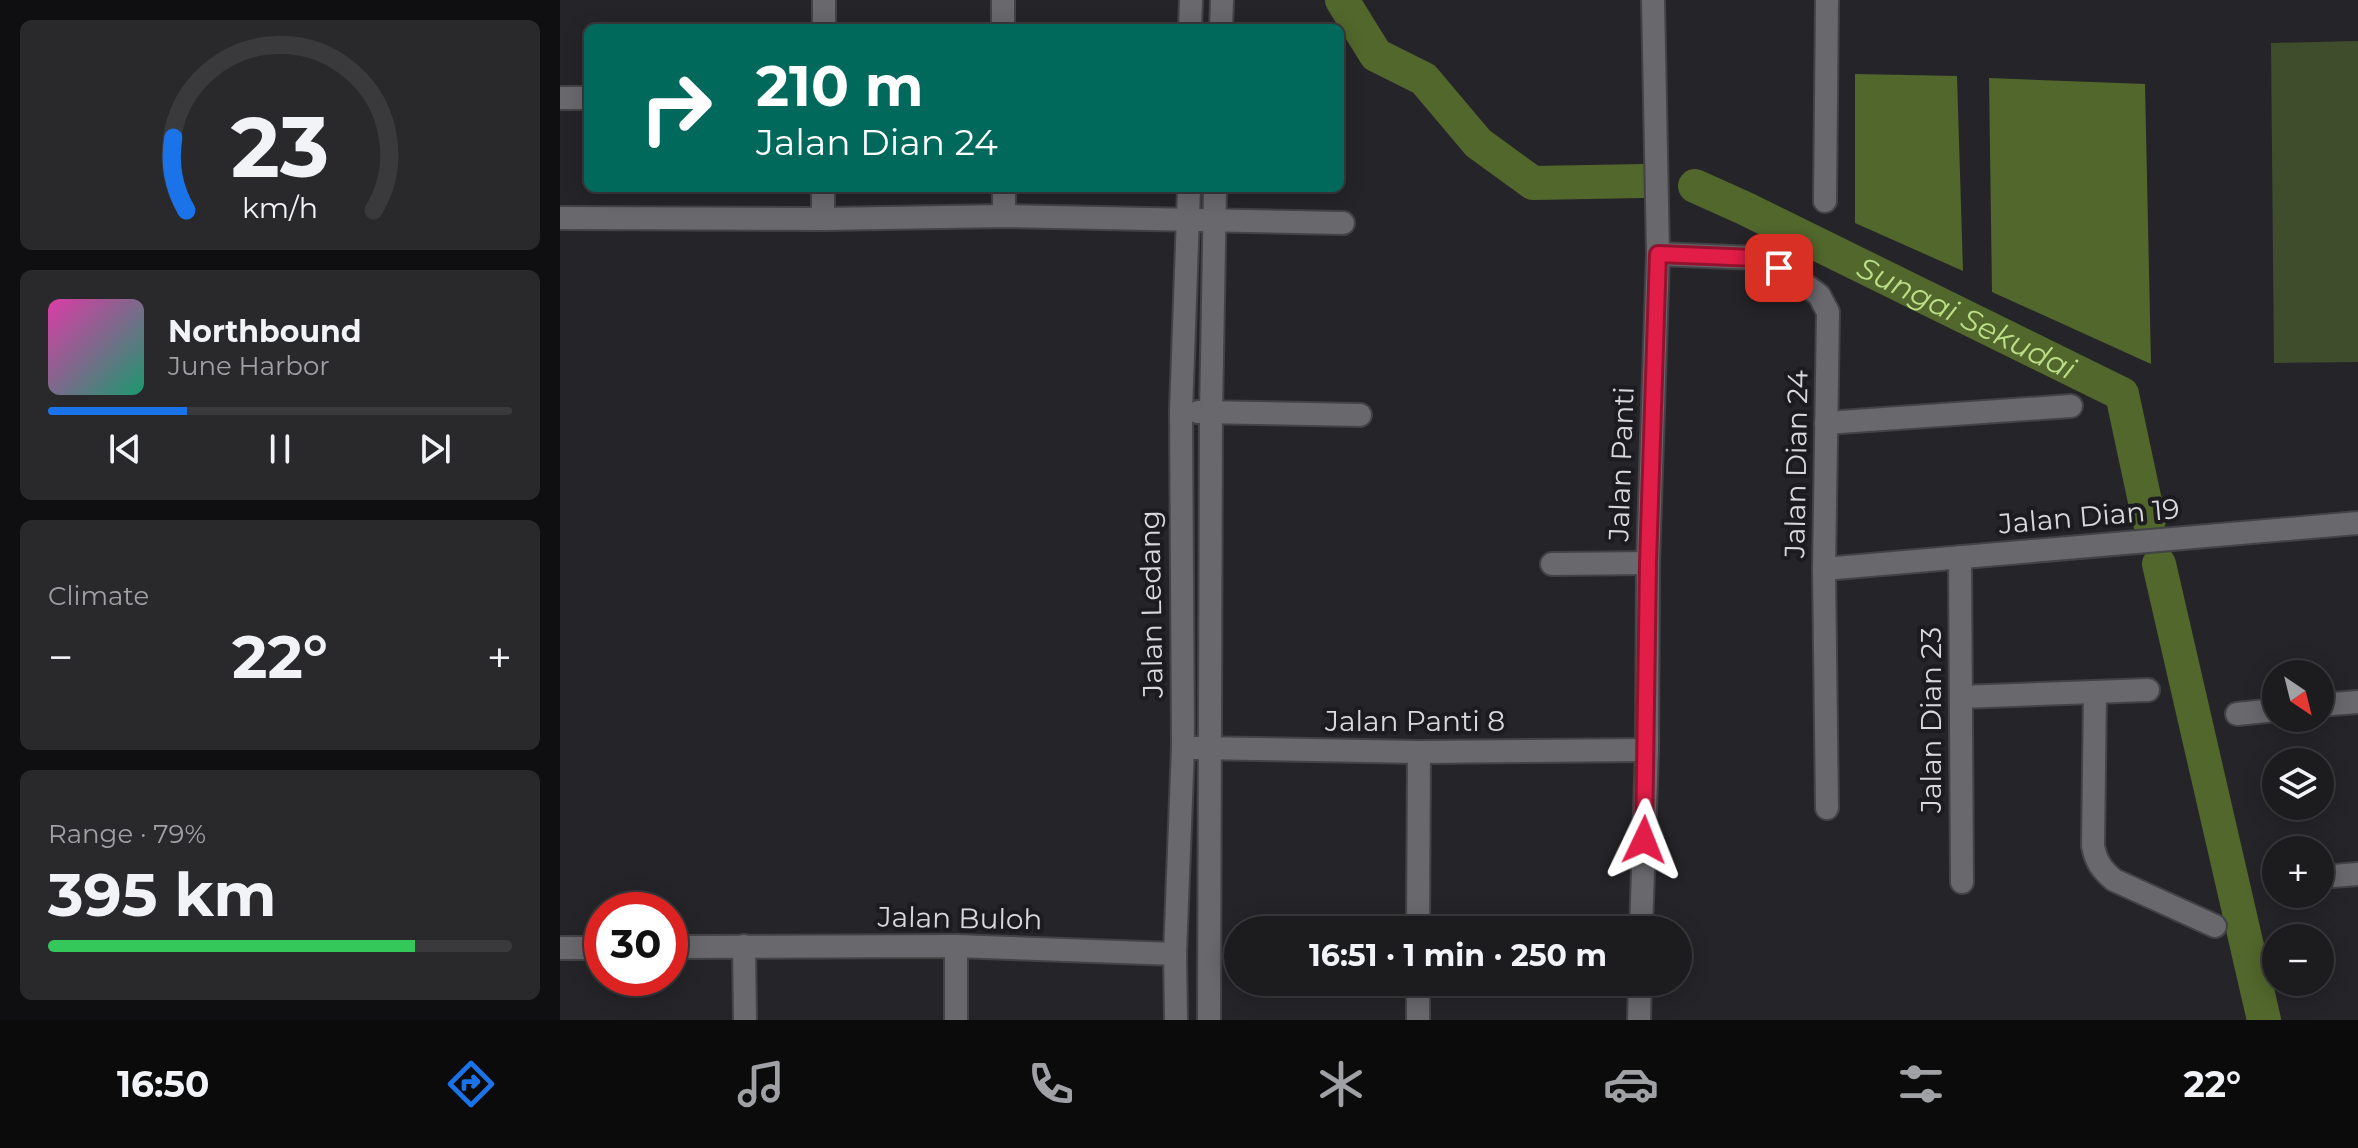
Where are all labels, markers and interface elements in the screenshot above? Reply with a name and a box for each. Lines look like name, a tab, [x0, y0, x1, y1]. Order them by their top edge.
text: 210 m	[756, 52, 924, 120]
icon: right	[624, 56, 728, 160]
text: 23	[231, 96, 329, 198]
text: Jalan Dian 24	[756, 120, 998, 164]
text: km/h	[242, 190, 318, 225]
pin	[1745, 234, 1813, 302]
icon: arrive	[1757, 246, 1801, 290]
water label: Sungai Sekudai	[1851, 248, 2083, 387]
text: Northbound	[168, 313, 362, 350]
text: June Harbor	[168, 350, 330, 382]
street label: Jalan Dian 24	[1777, 369, 1815, 559]
street label: Jalan Panti	[1601, 386, 1641, 543]
icon: previous	[103, 427, 147, 471]
icon: pause	[258, 427, 302, 471]
icon: next	[413, 427, 457, 471]
street label: Jalan Dian 19	[1996, 491, 2181, 541]
street label: Jalan Ledang	[1132, 510, 1170, 699]
text: Climate	[48, 580, 149, 612]
text: 22°	[232, 620, 328, 693]
street label: Jalan Dian 23	[1914, 627, 1948, 814]
text: −	[48, 630, 73, 684]
text: +	[487, 630, 512, 684]
north arrow	[2262, 660, 2334, 732]
map controls	[2262, 660, 2334, 996]
street label: Jalan Panti 8	[1324, 704, 1505, 738]
button: layers	[2262, 748, 2334, 820]
position arrow	[1602, 798, 1686, 882]
text: Range · 79%	[48, 818, 206, 850]
button: +	[2262, 836, 2334, 908]
text: 395 km	[48, 858, 276, 931]
speed limit sign: 30	[584, 892, 688, 996]
street label: Jalan Buloh	[876, 900, 1043, 936]
button: −	[2262, 924, 2334, 996]
text: 16:51 · 1 min · 250 m	[1309, 937, 1607, 974]
icon: directions	[443, 1056, 499, 1112]
icon: music	[733, 1056, 789, 1112]
icon: phone	[1023, 1056, 1079, 1112]
icon: climate	[1313, 1056, 1369, 1112]
icon: car	[1603, 1056, 1659, 1112]
icon: filters	[1893, 1056, 1949, 1112]
text: 16:50	[117, 1062, 209, 1106]
text: 22°	[2183, 1062, 2241, 1106]

